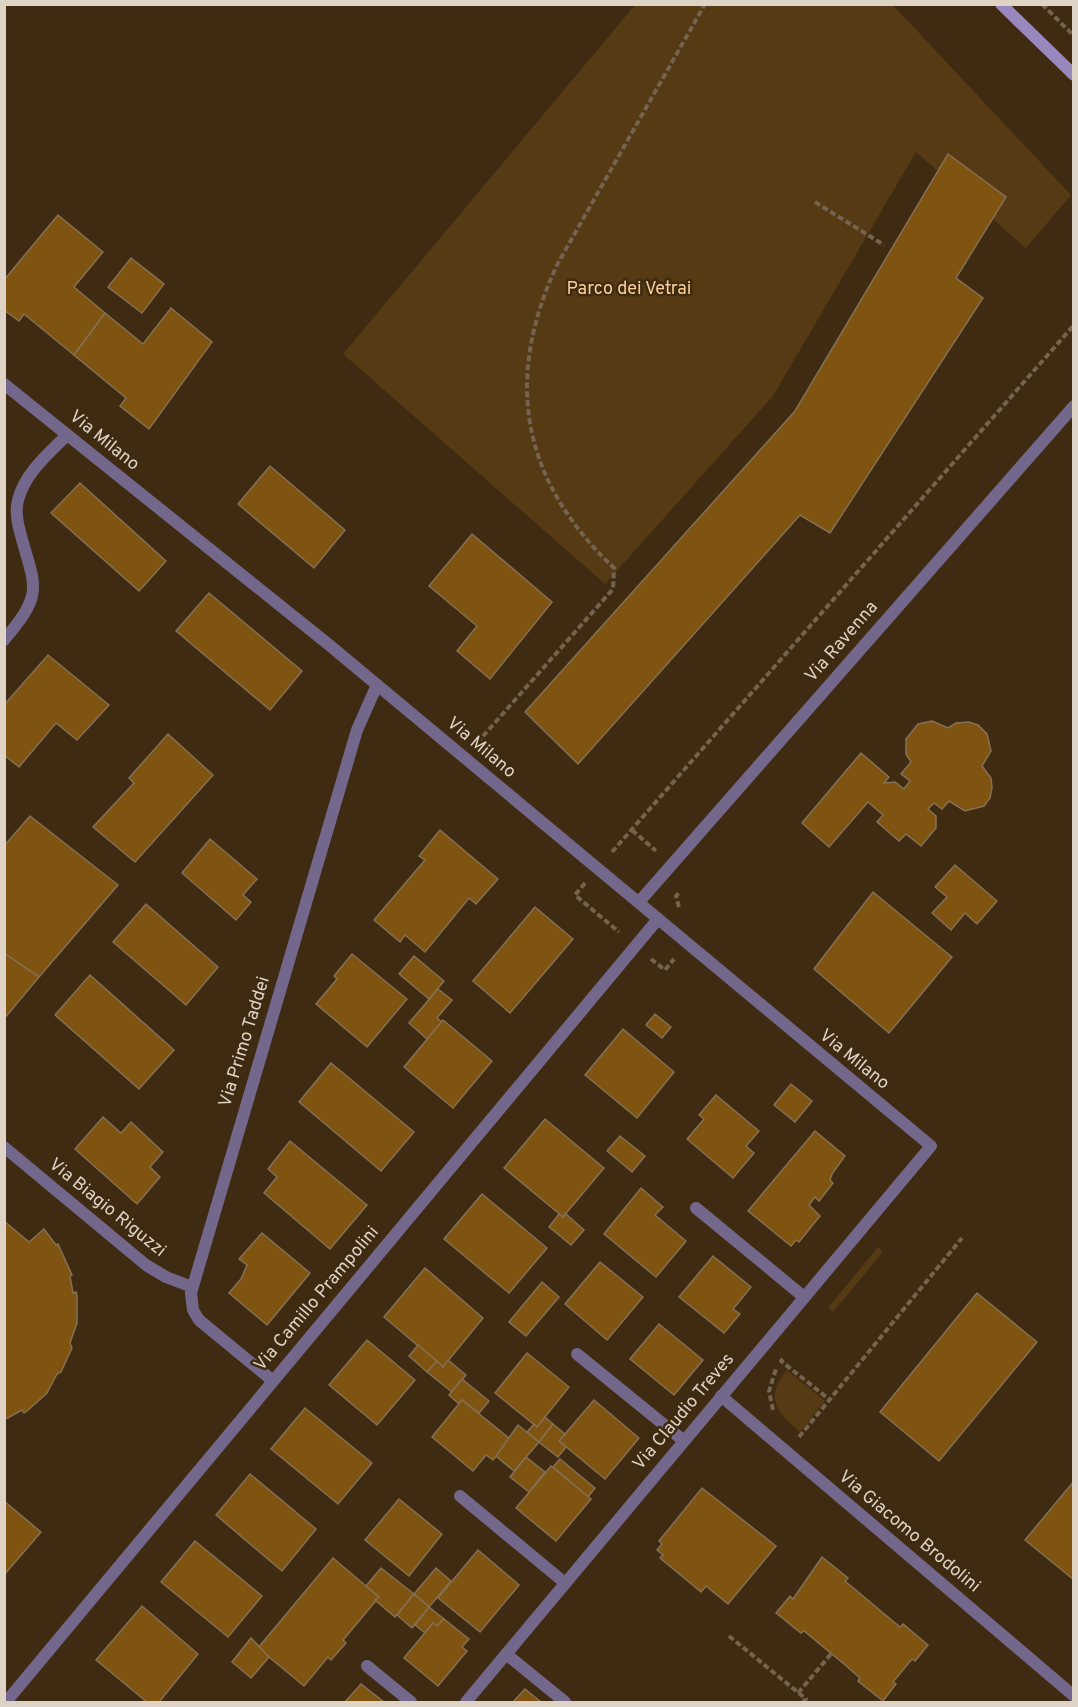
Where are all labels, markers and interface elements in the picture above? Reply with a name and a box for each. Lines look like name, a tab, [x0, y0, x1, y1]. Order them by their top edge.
park label: Parco dei Vetrai	[567, 278, 691, 301]
street label: Via Milano	[64, 406, 144, 476]
street label: Via Ravenna	[800, 597, 884, 687]
street label: Via Milano	[441, 712, 521, 784]
street label: Via Primo Taddei	[214, 974, 276, 1110]
street label: Via Milano	[814, 1025, 894, 1095]
street label: Via Biagio Riguzzi	[44, 1154, 170, 1262]
street label: Via Camillo Prampolini	[250, 1222, 384, 1376]
street label: Via Claudio Treves	[628, 1349, 740, 1475]
street label: Via Giacomo Brodolini	[833, 1466, 985, 1598]

